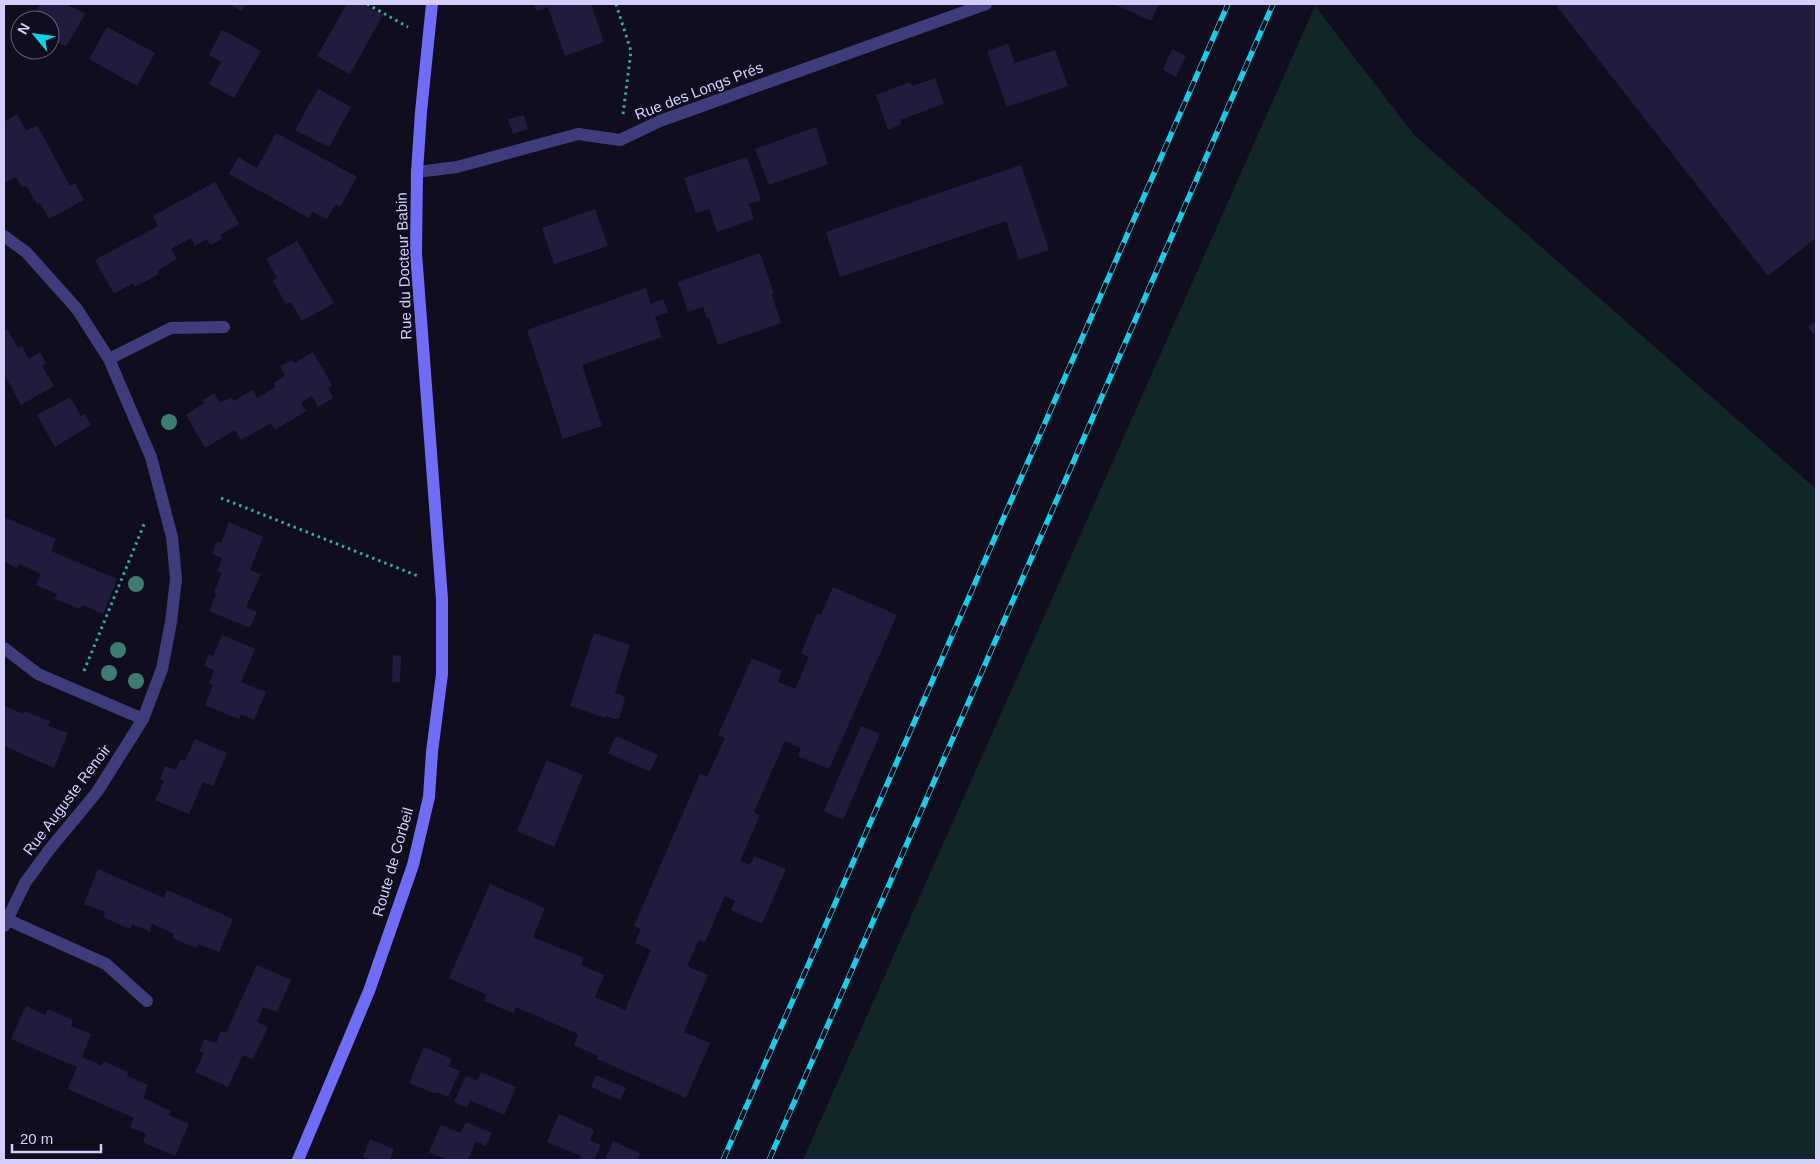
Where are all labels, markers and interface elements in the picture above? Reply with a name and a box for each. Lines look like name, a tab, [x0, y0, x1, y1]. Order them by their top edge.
north arrow	[10, 10, 60, 60]
text: N	[14, 20, 33, 37]
street label: Rue des Longs Prés	[632, 58, 765, 123]
street label: Rue du Docteur Babin	[392, 192, 415, 340]
street label: Rue Auguste Renoir	[19, 741, 114, 858]
street label: Route de Corbeil	[369, 805, 416, 918]
scale bar	[12, 1122, 101, 1154]
text: 20 m	[20, 1130, 53, 1147]

